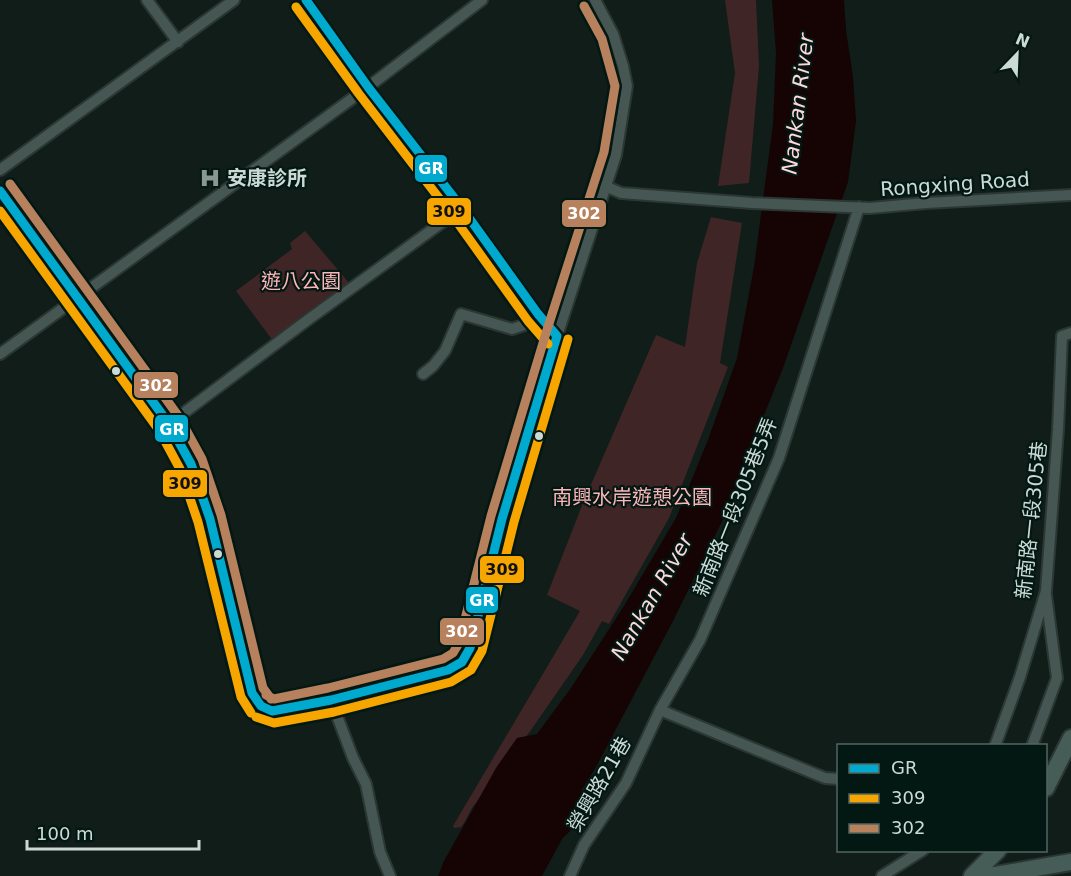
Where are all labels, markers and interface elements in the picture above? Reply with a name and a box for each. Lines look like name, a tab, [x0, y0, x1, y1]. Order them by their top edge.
north arrow	[987, 24, 1047, 84]
text: N	[1013, 29, 1033, 52]
water label: Nankan River	[777, 31, 819, 176]
line badge: GR	[414, 154, 448, 183]
text: GR	[418, 159, 444, 178]
hospital icon: 安康診所	[198, 166, 222, 190]
place label: 安康診所	[227, 166, 307, 190]
street label: Rongxing Road	[879, 167, 1031, 201]
line badge: 309	[426, 197, 472, 226]
line badge: 302	[561, 199, 607, 228]
text: 309	[432, 202, 466, 221]
text: 302	[567, 204, 601, 223]
park label: 遊八公園	[261, 269, 341, 293]
unlabelled marker	[110, 365, 122, 377]
line badge: 302	[133, 371, 179, 399]
text: 302	[139, 376, 173, 395]
line badge: GR	[154, 414, 189, 443]
street label: 新南路一段305巷5弄	[688, 414, 782, 600]
text: GR	[159, 420, 185, 439]
unlabelled marker	[533, 430, 545, 442]
street label: 新南路一段305巷	[1011, 440, 1051, 600]
line badge: 309	[162, 469, 208, 498]
text: 309	[168, 474, 202, 493]
park label: 南興水岸遊憩公園	[552, 485, 712, 509]
water label: Nankan River	[606, 529, 698, 664]
unlabelled marker	[212, 548, 224, 560]
line badge: 309	[479, 555, 525, 584]
text: 309	[485, 560, 519, 579]
line badge: GR	[465, 586, 499, 614]
text: GR	[469, 591, 495, 610]
line badge: 302	[439, 617, 485, 646]
text: 302	[445, 622, 479, 641]
street label: 榮興路21巷	[562, 732, 636, 836]
legend	[837, 744, 1047, 852]
text: GR	[891, 757, 917, 778]
text: 309	[891, 787, 925, 808]
scale bar	[27, 813, 200, 851]
text: 302	[891, 817, 925, 838]
text: 100 m	[36, 823, 94, 844]

